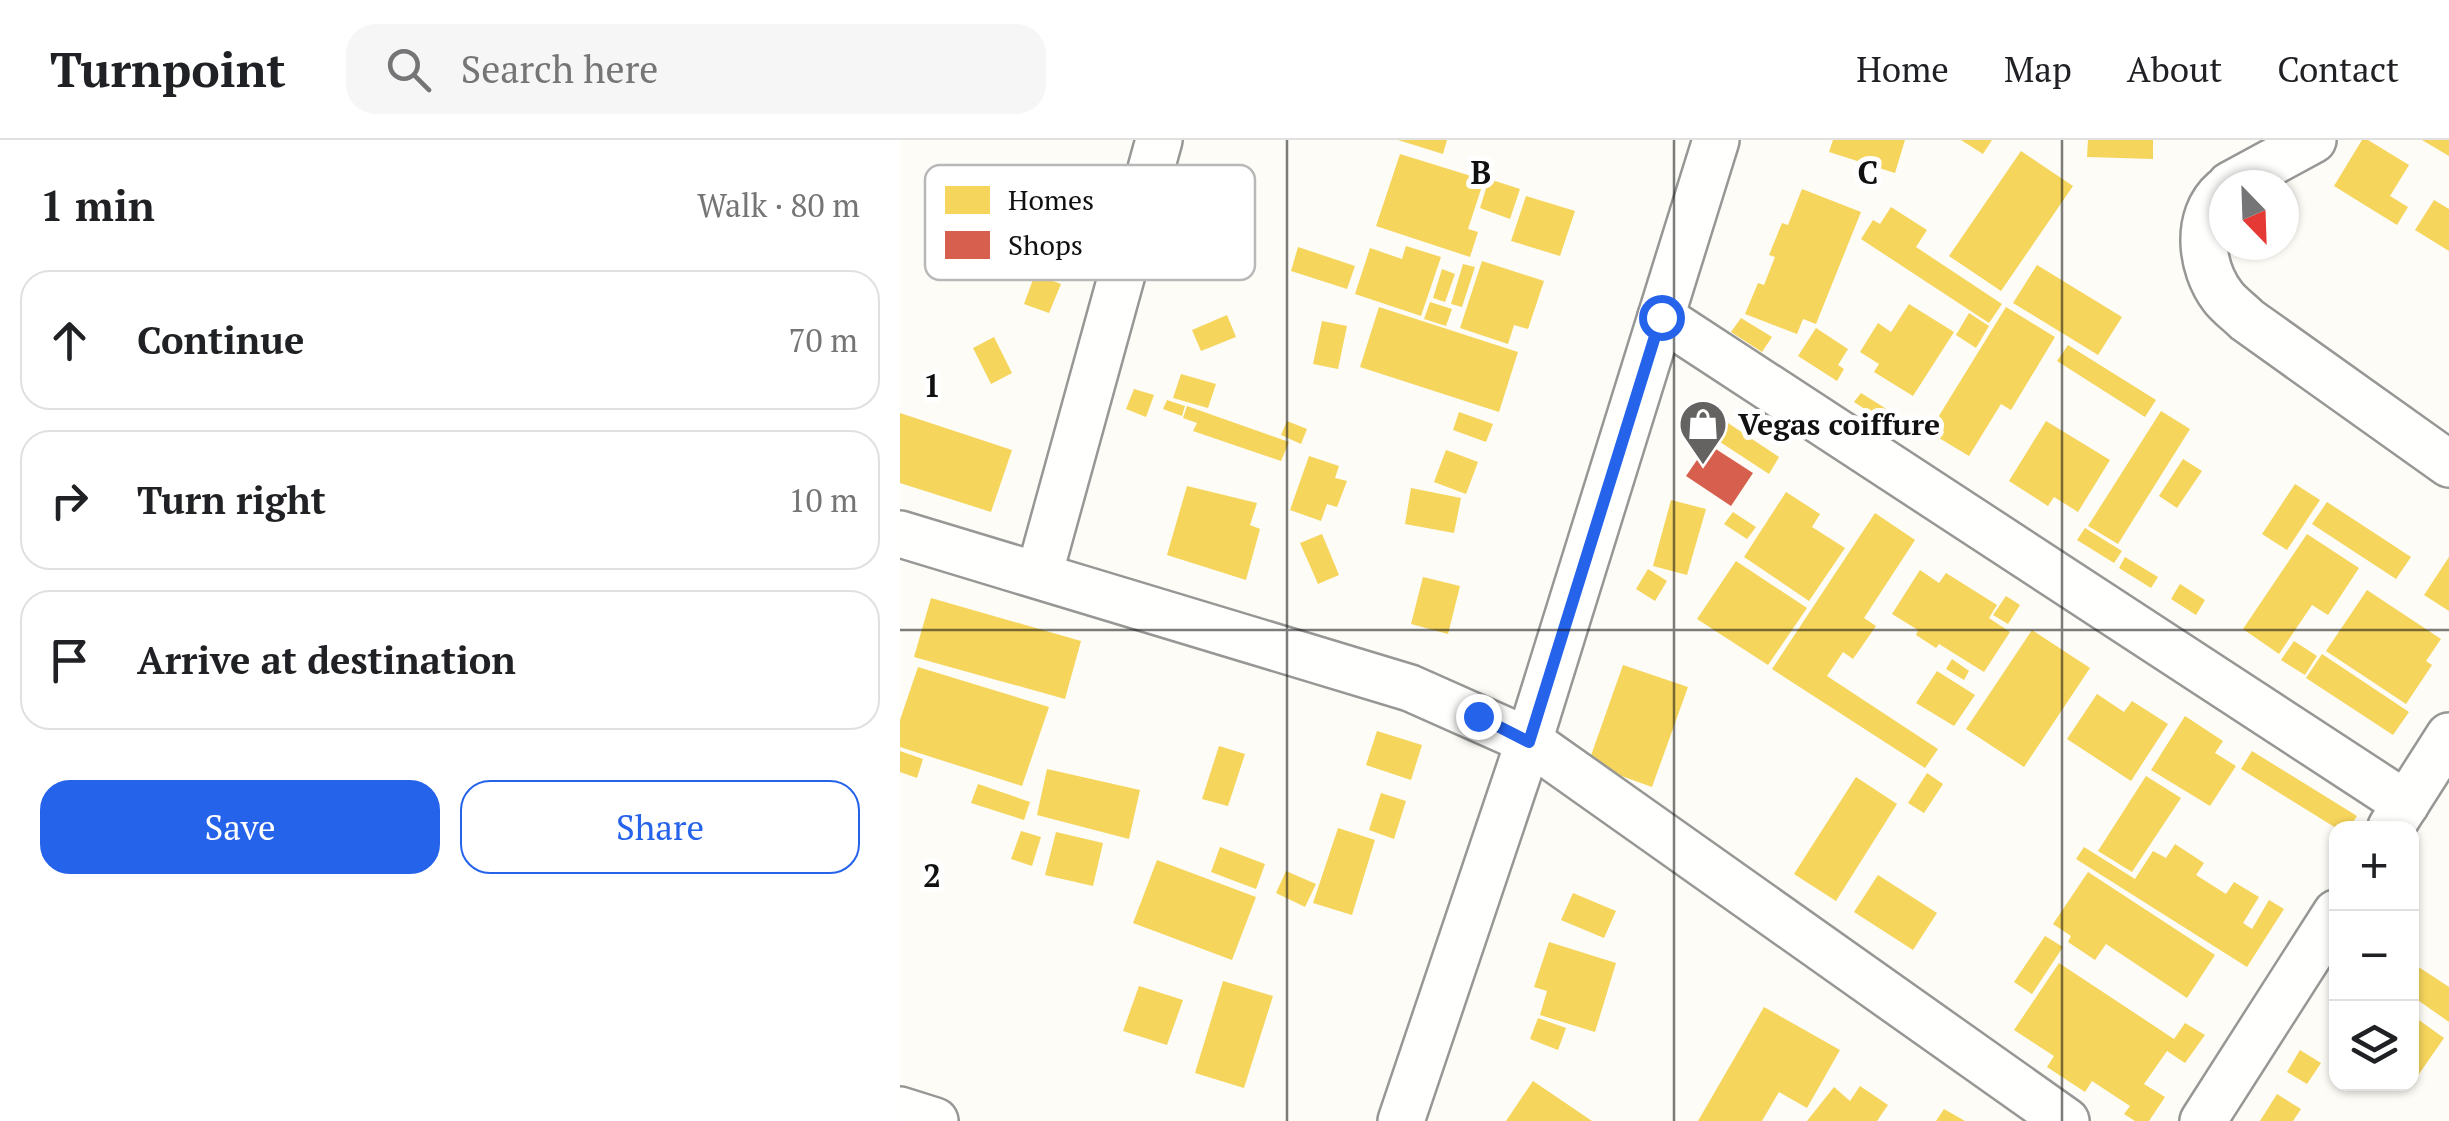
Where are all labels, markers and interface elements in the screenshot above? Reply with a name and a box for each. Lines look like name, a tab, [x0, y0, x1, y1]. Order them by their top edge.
search box	[346, 24, 1046, 114]
text: Turnpoint	[50, 37, 286, 101]
icon: search	[381, 42, 436, 97]
text: Search here	[461, 44, 658, 94]
text: Home	[1856, 46, 1949, 92]
text: Map	[2004, 46, 2072, 92]
text: About	[2127, 46, 2222, 92]
text: Contact	[2277, 46, 2399, 92]
text: B	[1471, 151, 1491, 193]
text: C	[1858, 151, 1878, 193]
legend	[925, 165, 1255, 280]
north arrow	[2209, 170, 2299, 260]
text: 1 min	[40, 177, 155, 233]
text: Homes	[1008, 181, 1094, 218]
text: Walk · 80 m	[697, 184, 860, 226]
text: Shops	[1008, 226, 1083, 263]
route start	[1639, 295, 1685, 341]
icon: ahead	[42, 313, 97, 368]
text: Continue	[137, 315, 304, 365]
text: 70 m	[788, 319, 858, 361]
text: 1	[923, 364, 941, 406]
shop icon: Vegas coiffure	[1677, 398, 1729, 466]
place label: Vegas coiffure	[1738, 404, 1940, 444]
icon: right	[42, 473, 97, 528]
text: Turn right	[137, 475, 326, 525]
text: 10 m	[788, 479, 858, 521]
icon: arrive	[42, 633, 97, 688]
text: Arrive at destination	[137, 635, 516, 685]
route end	[1456, 694, 1502, 740]
button: Save	[40, 780, 440, 874]
button: Share	[460, 780, 860, 874]
map controls	[2329, 821, 2419, 1091]
button: +	[2329, 821, 2419, 911]
text: 2	[923, 854, 941, 896]
button: −	[2329, 911, 2419, 1001]
button: layers	[2329, 1001, 2419, 1091]

